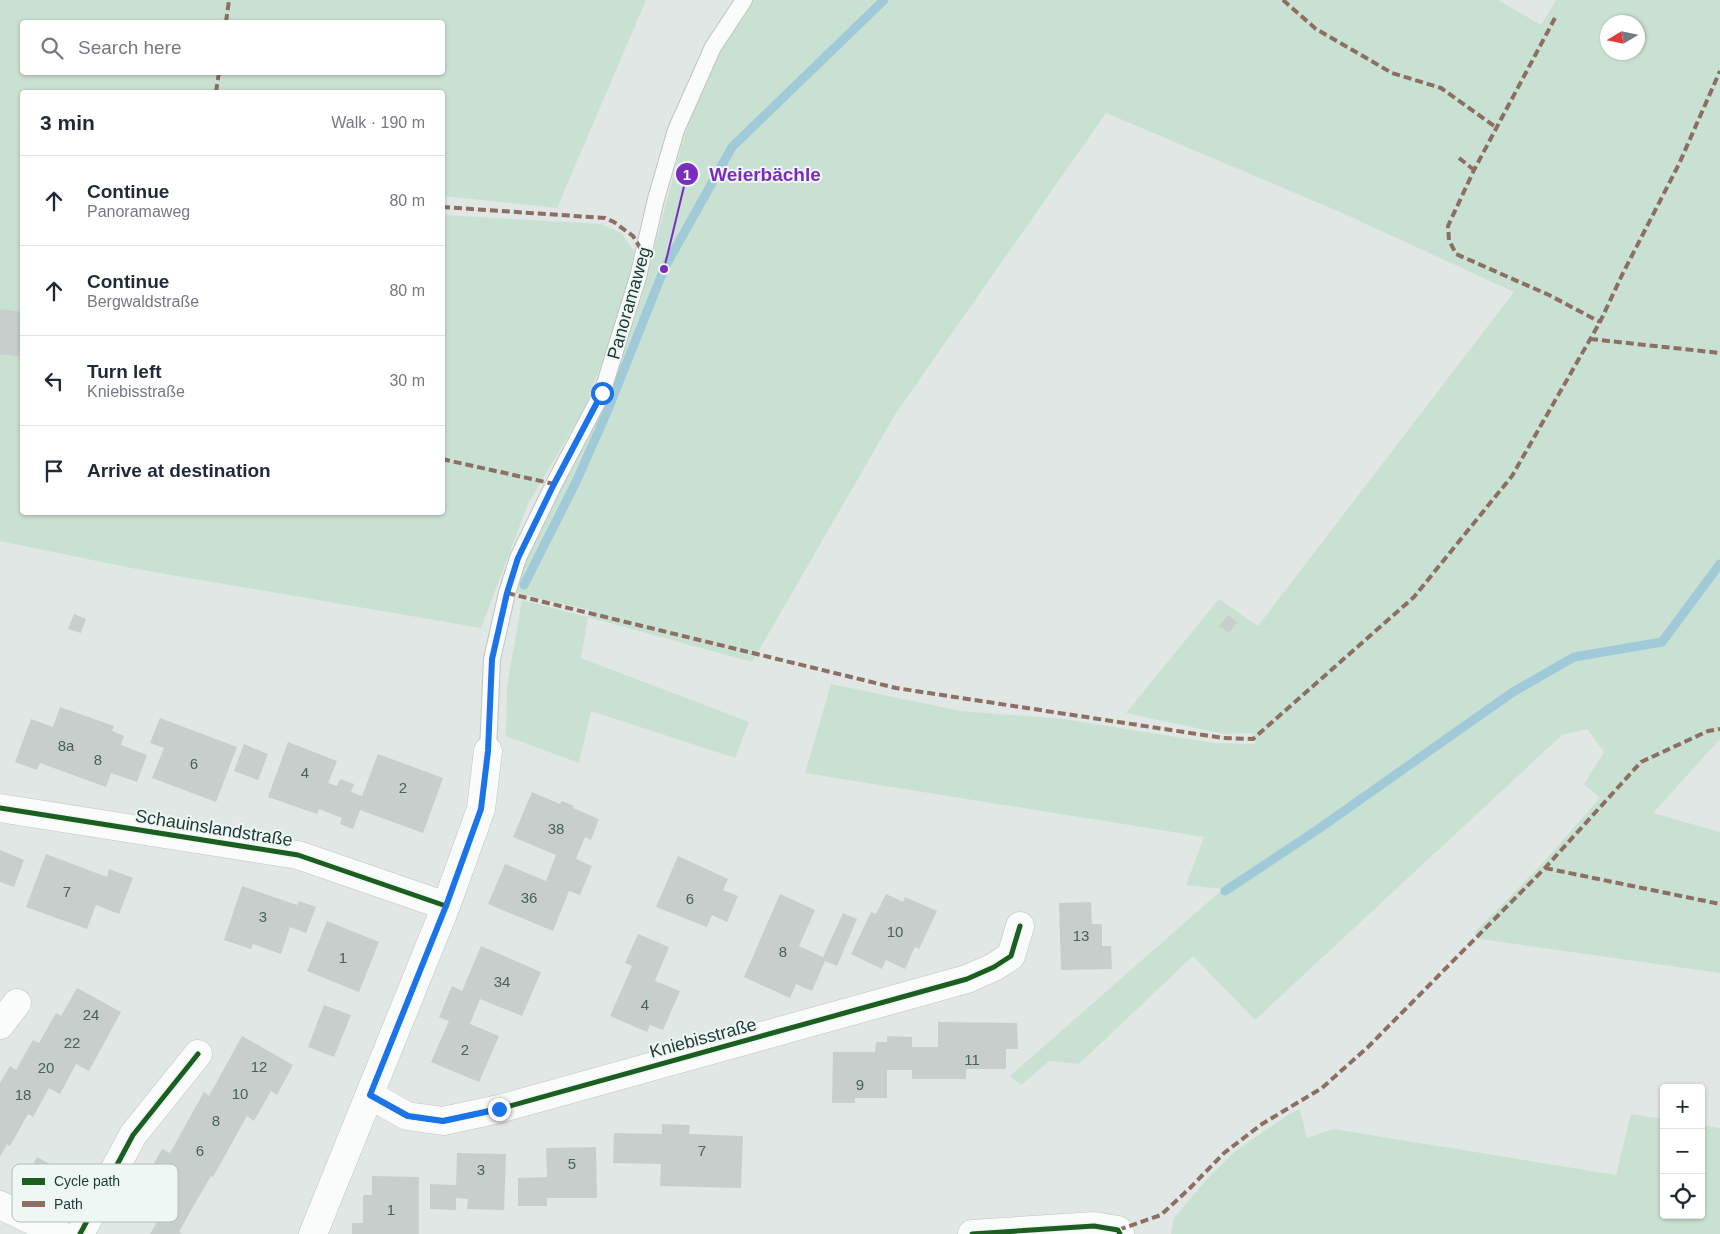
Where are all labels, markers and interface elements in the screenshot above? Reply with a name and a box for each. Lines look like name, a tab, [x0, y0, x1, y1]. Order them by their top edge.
north arrow	[1600, 15, 1645, 60]
search box	[20, 20, 445, 75]
icon: search	[38, 34, 66, 62]
text: Search here	[78, 37, 182, 58]
text: 3 min	[40, 111, 95, 134]
text: Walk · 190 m	[331, 114, 425, 131]
callout: Weierbächle	[674, 157, 831, 191]
text: Weierbächle	[709, 164, 821, 185]
text: 1	[683, 166, 691, 183]
text: Continue	[87, 181, 169, 202]
icon: ahead	[40, 187, 68, 215]
text: 80 m	[389, 192, 425, 209]
text: Panoramaweg	[87, 203, 190, 220]
street label: Panoramaweg	[603, 244, 655, 362]
text: Continue	[87, 271, 169, 292]
icon: ahead	[40, 277, 68, 305]
text: 80 m	[389, 282, 425, 299]
text: Bergwaldstraße	[87, 293, 199, 310]
text: Turn left	[87, 361, 162, 382]
icon: left	[40, 367, 68, 395]
text: 30 m	[389, 372, 425, 389]
route start	[591, 382, 614, 405]
text: Kniebisstraße	[87, 383, 185, 400]
icon: arrive	[40, 457, 68, 485]
text: Arrive at destination	[87, 460, 271, 481]
house number: 8a	[58, 737, 75, 754]
house number: 8	[94, 751, 102, 768]
house number: 6	[190, 755, 198, 772]
house number: 4	[301, 764, 309, 781]
house number: 2	[399, 779, 407, 796]
street label: Schauinslandstraße	[134, 806, 294, 850]
house number: 38	[548, 820, 564, 837]
house number: 7	[63, 883, 71, 900]
house number: 36	[521, 889, 537, 906]
house number: 6	[686, 890, 694, 907]
house number: 3	[259, 908, 267, 925]
house number: 10	[887, 923, 903, 940]
house number: 13	[1073, 927, 1089, 944]
house number: 8	[779, 943, 787, 960]
house number: 1	[339, 949, 347, 966]
house number: 34	[494, 973, 510, 990]
house number: 4	[641, 996, 649, 1013]
house number: 24	[83, 1006, 99, 1023]
street label: Kniebisstraße	[647, 1014, 759, 1062]
house number: 22	[64, 1034, 80, 1051]
house number: 2	[461, 1041, 469, 1058]
house number: 11	[964, 1051, 980, 1068]
house number: 12	[251, 1058, 267, 1075]
house number: 20	[38, 1059, 54, 1076]
house number: 9	[856, 1076, 864, 1093]
map controls	[1660, 1084, 1705, 1219]
button: +	[1660, 1084, 1705, 1129]
house number: 10	[232, 1085, 248, 1102]
house number: 18	[15, 1086, 31, 1103]
route end	[488, 1098, 511, 1121]
house number: 8	[212, 1112, 220, 1129]
button: −	[1660, 1129, 1705, 1174]
house number: 6	[196, 1142, 204, 1159]
house number: 7	[698, 1142, 706, 1159]
house number: 5	[568, 1155, 576, 1172]
house number: 3	[477, 1161, 485, 1178]
legend	[12, 1164, 178, 1222]
text: Cycle path	[54, 1173, 120, 1189]
button: locate	[1660, 1174, 1705, 1219]
text: Path	[54, 1196, 83, 1212]
house number: 1	[387, 1201, 395, 1218]

